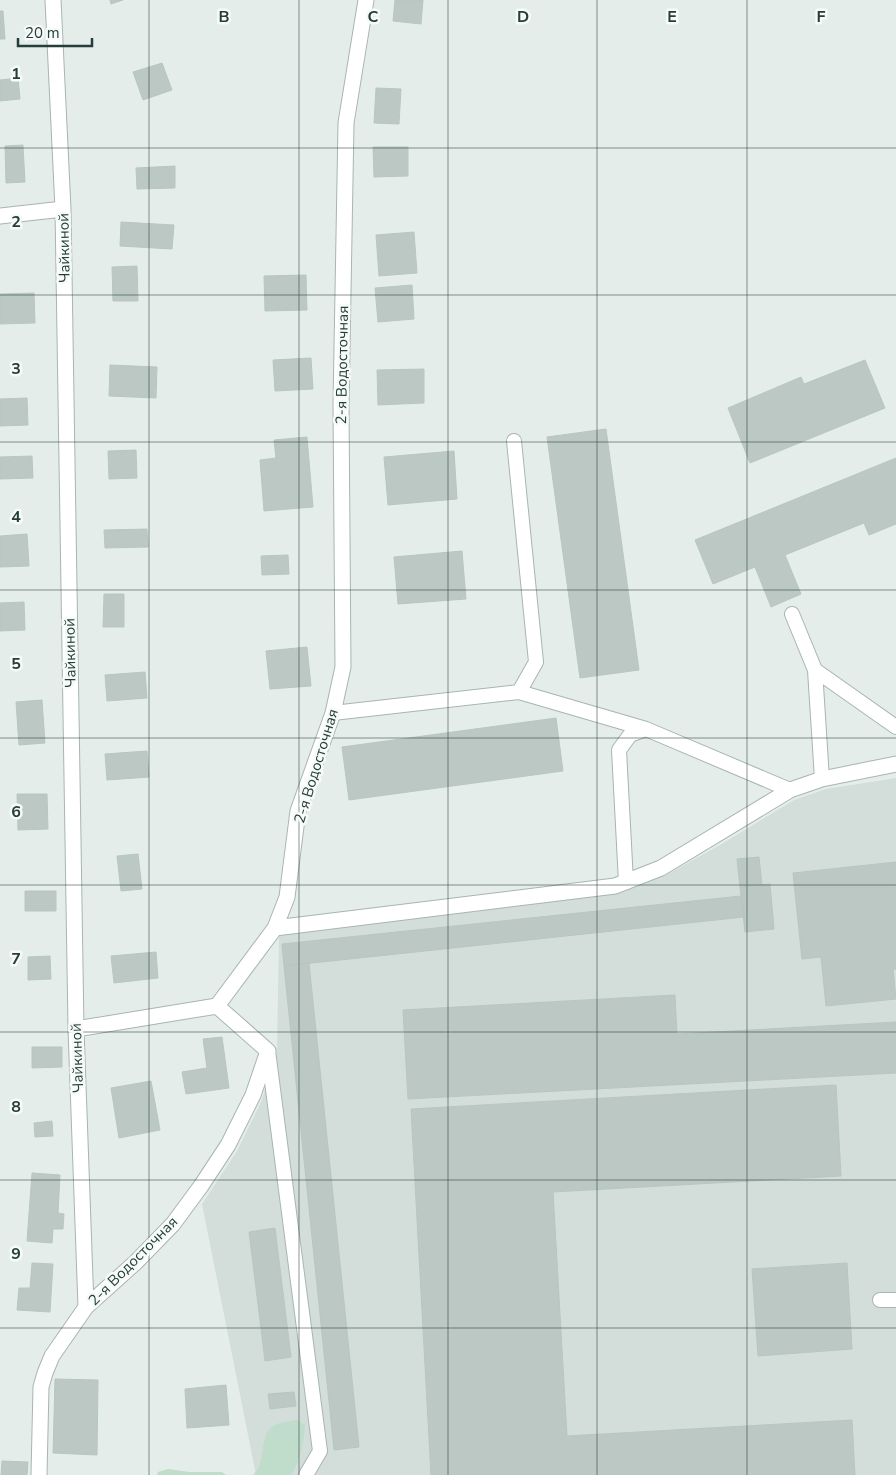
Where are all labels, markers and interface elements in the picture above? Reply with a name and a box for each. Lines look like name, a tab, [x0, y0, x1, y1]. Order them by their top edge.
text: B	[218, 6, 230, 28]
text: C	[368, 6, 379, 28]
text: D	[517, 6, 529, 28]
text: E	[667, 6, 677, 28]
text: F	[817, 6, 826, 28]
scale bar	[18, 15, 91, 47]
text: 20 m	[25, 23, 60, 43]
text: 1	[11, 63, 21, 85]
text: 2	[11, 211, 21, 233]
street label: Чайкиной	[53, 213, 75, 283]
street label: 2-я Водосточная	[331, 305, 353, 425]
text: 3	[11, 358, 21, 380]
text: 4	[11, 506, 21, 528]
street label: Чайкиной	[59, 618, 81, 688]
text: 5	[11, 653, 21, 675]
street label: 2-я Водосточная	[289, 706, 343, 826]
text: 6	[11, 801, 21, 823]
text: 7	[11, 948, 21, 970]
street label: Чайкиной	[66, 1023, 88, 1093]
text: 8	[11, 1096, 21, 1118]
street label: 2-я Водосточная	[84, 1212, 182, 1310]
text: 9	[11, 1243, 21, 1265]

